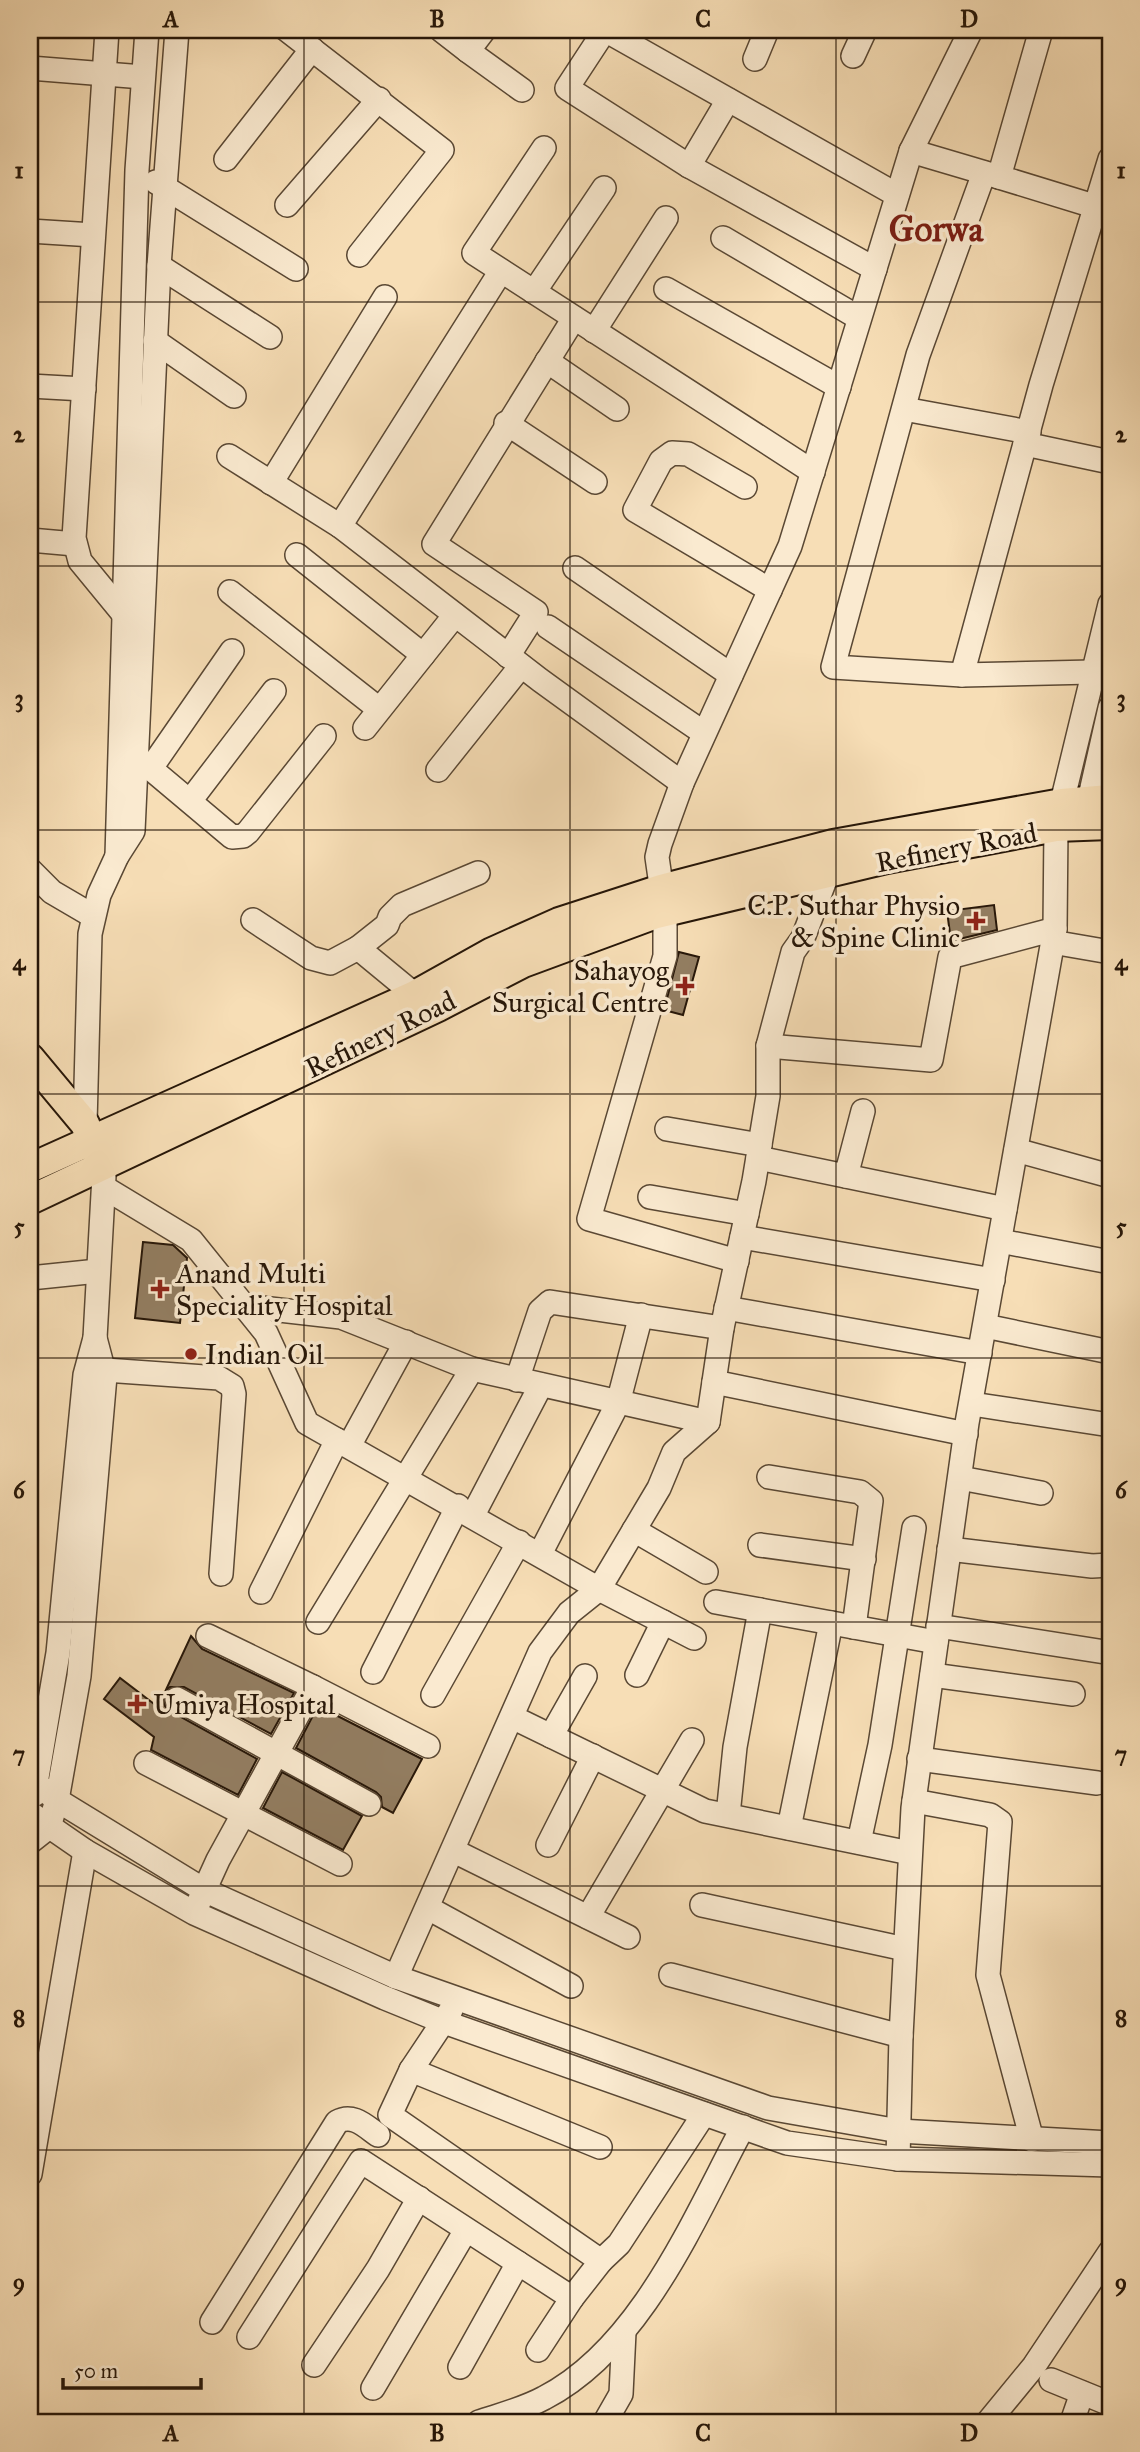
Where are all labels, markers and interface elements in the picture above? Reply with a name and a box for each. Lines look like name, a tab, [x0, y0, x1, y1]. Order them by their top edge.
text: A	[161, 5, 179, 33]
text: B	[429, 5, 445, 33]
text: C	[695, 5, 711, 33]
text: D	[960, 5, 978, 33]
text: 1	[14, 156, 24, 184]
text: 1	[1116, 156, 1126, 184]
district label: Gorwa	[889, 208, 984, 251]
text: 2	[13, 420, 25, 448]
text: 2	[1115, 420, 1127, 448]
text: 3	[14, 684, 24, 713]
text: 3	[1116, 684, 1126, 713]
street label: Refinery Road	[872, 815, 1040, 880]
place label: C.P. Suthar Physio & Spine Clinic	[747, 888, 960, 955]
marker: C.P. Suthar Physio & Spine Clinic	[966, 911, 986, 931]
text: 4	[13, 948, 27, 976]
text: 4	[1115, 948, 1129, 976]
place label: Sahayog Surgical Centre	[492, 953, 670, 1020]
marker: Sahayog Surgical Centre	[675, 976, 695, 996]
street label: Refinery Road	[299, 983, 461, 1086]
text: 5	[14, 1212, 25, 1240]
text: 5	[1116, 1212, 1127, 1240]
place label: Anand Multi Speciality Hospital	[175, 1256, 393, 1323]
marker: Anand Multi Speciality Hospital	[150, 1279, 170, 1299]
place label: Indian Oil	[205, 1337, 324, 1372]
marker: Indian Oil	[183, 1346, 199, 1362]
text: 6	[13, 1476, 26, 1504]
text: 6	[1115, 1476, 1128, 1504]
place label: Umiya Hospital	[153, 1687, 336, 1722]
marker: Umiya Hospital	[127, 1694, 147, 1714]
text: 7	[13, 1740, 25, 1768]
text: 7	[1115, 1740, 1127, 1768]
text: 8	[13, 2004, 25, 2032]
text: 8	[1115, 2004, 1127, 2032]
text: 9	[13, 2268, 25, 2297]
text: 9	[1115, 2268, 1127, 2297]
scale bar	[63, 2347, 201, 2391]
text: 50 m	[74, 2358, 119, 2384]
text: A	[161, 2419, 179, 2447]
text: B	[429, 2419, 445, 2447]
text: C	[695, 2419, 711, 2447]
text: D	[960, 2419, 978, 2447]

